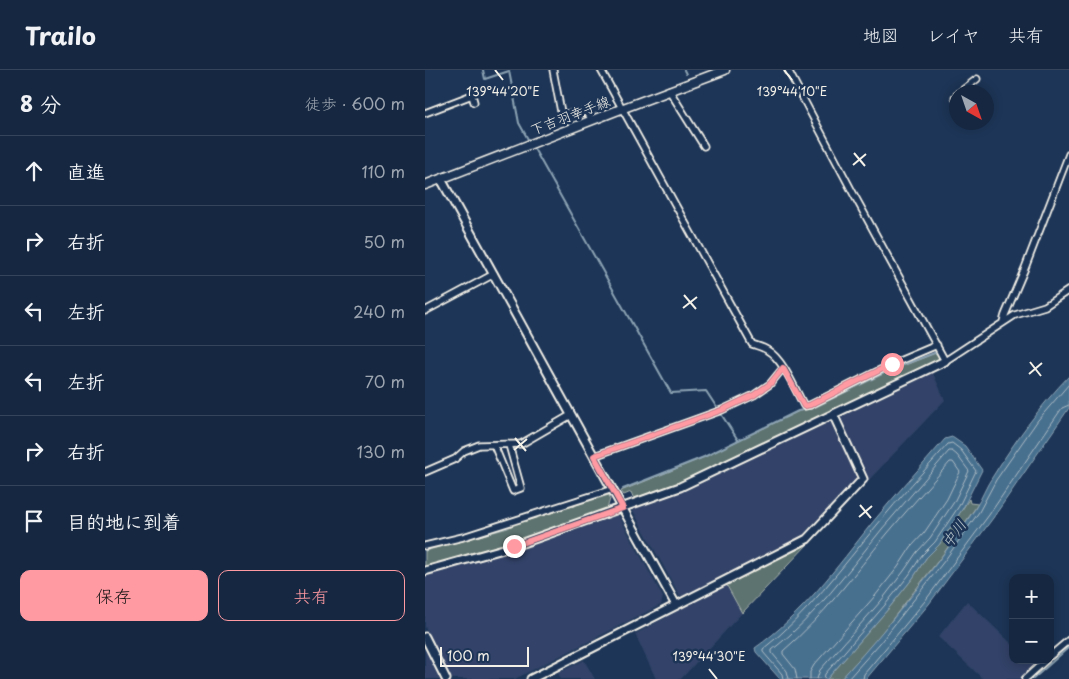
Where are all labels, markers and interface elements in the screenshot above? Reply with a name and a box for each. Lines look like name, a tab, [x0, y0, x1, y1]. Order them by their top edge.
text: Trailo	[25, 17, 96, 53]
text: 地図	[863, 21, 899, 48]
text: レイヤ	[927, 21, 980, 48]
text: 共有	[1008, 21, 1044, 48]
text: 139°44'20"E	[466, 82, 540, 100]
text: 139°44'10"E	[757, 82, 827, 100]
north arrow	[949, 85, 994, 130]
text: 8 分	[20, 87, 61, 119]
street label: 下吉羽幸手線	[527, 90, 613, 140]
text: 徒歩 · 600 m	[305, 91, 405, 115]
icon: ahead	[20, 157, 48, 185]
text: 直進	[67, 157, 105, 185]
text: 110 m	[362, 159, 405, 183]
icon: right	[20, 227, 48, 255]
text: 右折	[67, 227, 105, 255]
text: 50 m	[364, 229, 405, 253]
icon: left	[20, 297, 48, 325]
text: 左折	[67, 297, 105, 325]
text: 240 m	[353, 299, 405, 323]
route start	[881, 353, 904, 376]
icon: left	[20, 367, 48, 395]
text: 左折	[67, 367, 105, 395]
text: 70 m	[365, 369, 405, 393]
icon: right	[20, 437, 48, 465]
text: 右折	[67, 437, 105, 465]
text: 130 m	[357, 439, 405, 463]
icon: arrive	[20, 507, 48, 535]
text: 目的地に到着	[67, 507, 181, 535]
water label: 中川	[935, 514, 971, 552]
route end	[503, 535, 526, 558]
button: 保存	[20, 570, 208, 621]
button: 共有	[218, 570, 405, 621]
map controls	[1009, 574, 1054, 664]
button: +	[1009, 574, 1054, 619]
button: −	[1009, 619, 1054, 664]
scale bar	[440, 644, 529, 667]
text: 100 m	[447, 645, 490, 666]
text: 139°44'30"E	[673, 647, 745, 665]

